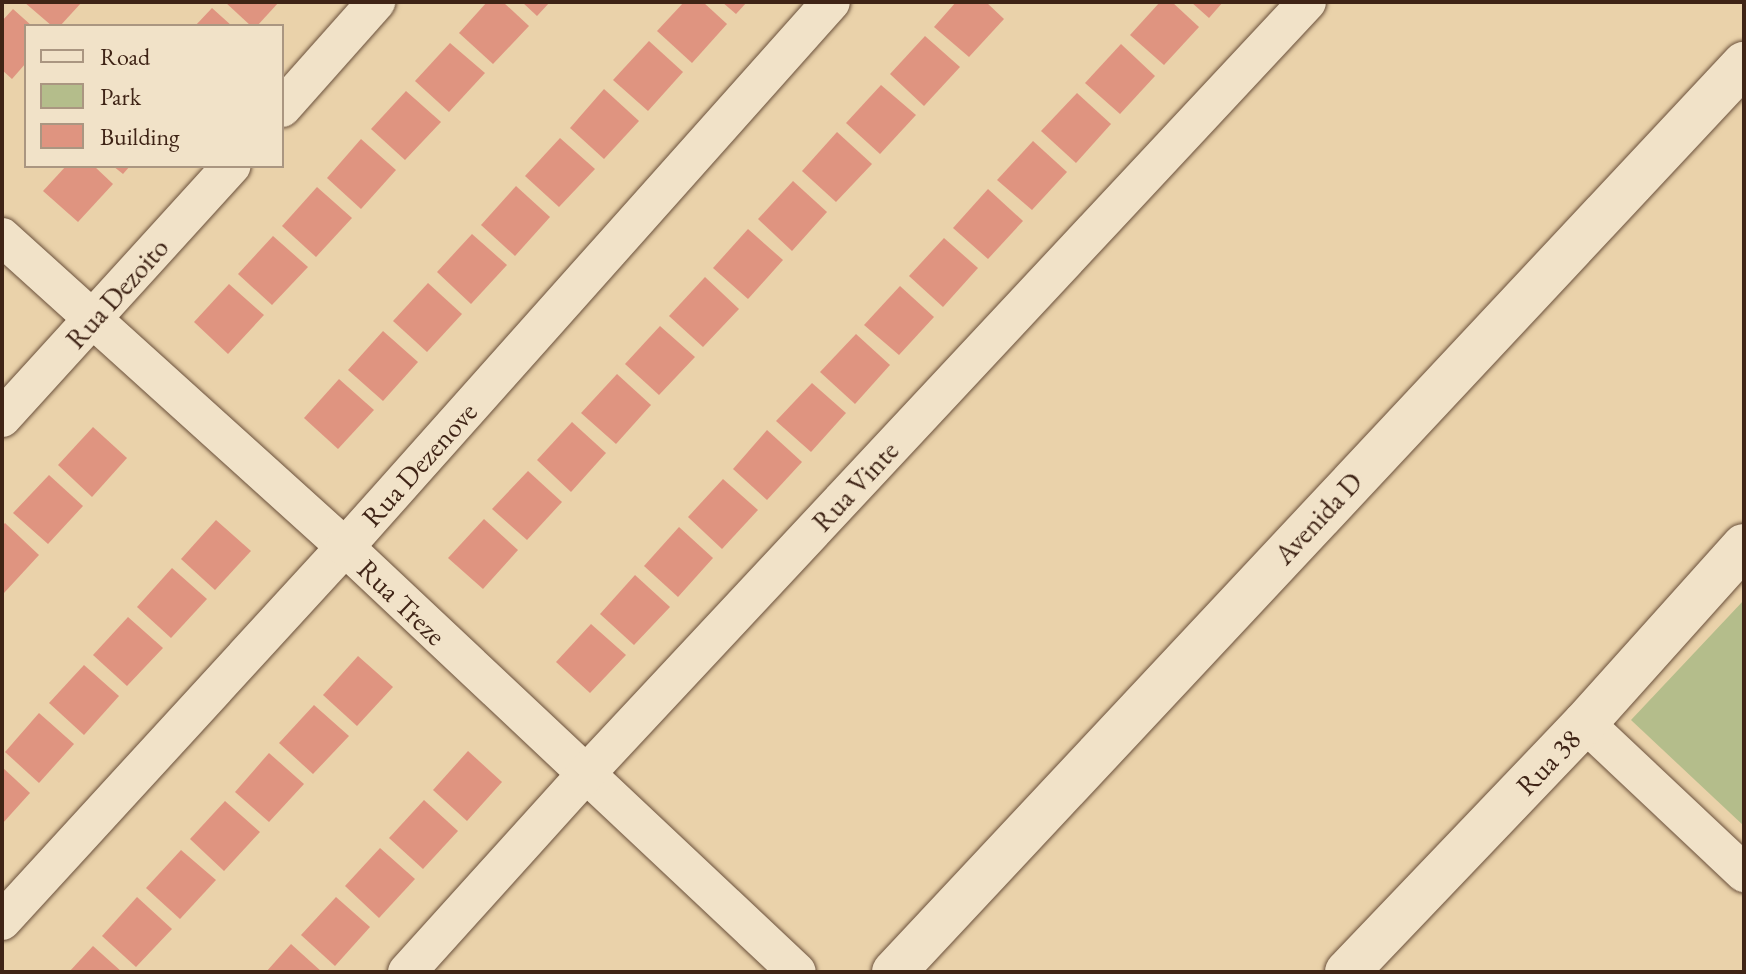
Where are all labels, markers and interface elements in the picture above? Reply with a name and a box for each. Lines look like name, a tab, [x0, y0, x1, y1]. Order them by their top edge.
legend	[24, 24, 284, 168]
text: Road	[100, 41, 150, 72]
text: Park	[100, 81, 141, 112]
text: Building	[100, 121, 180, 152]
street label: Rua Dezoito	[59, 231, 175, 355]
street label: Rua Dezenove	[354, 395, 484, 533]
street label: Rua Vinte	[805, 434, 905, 538]
street label: Avenida D	[1267, 465, 1369, 571]
street label: Rua Treze	[351, 552, 453, 652]
street label: Rua 38	[1509, 722, 1587, 802]

